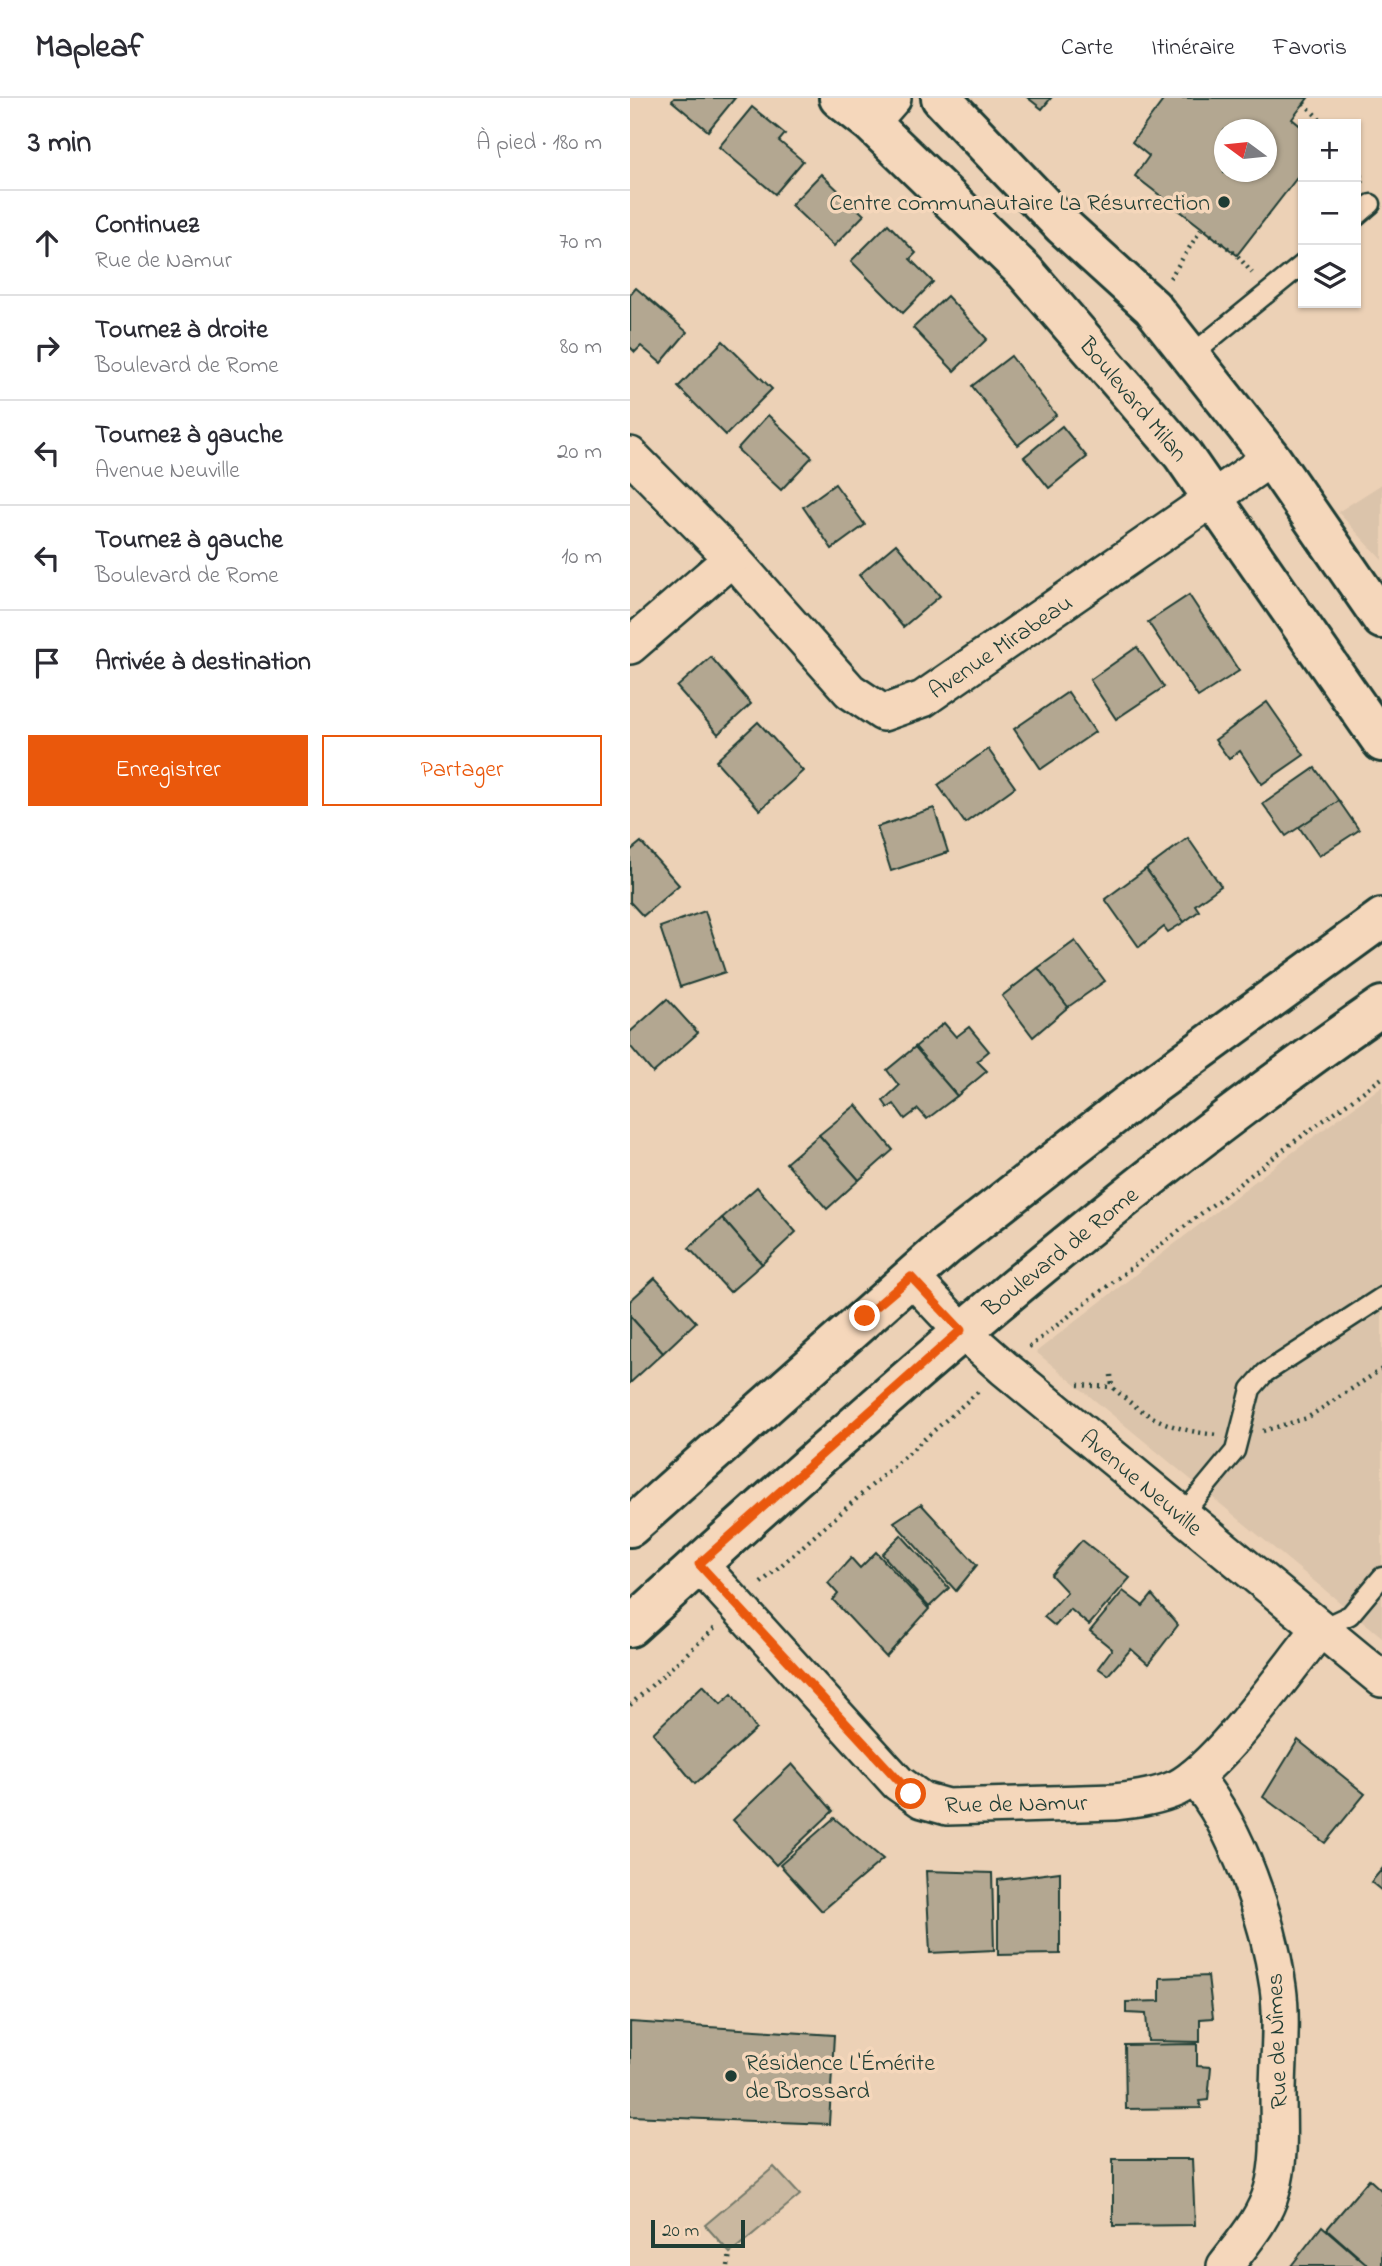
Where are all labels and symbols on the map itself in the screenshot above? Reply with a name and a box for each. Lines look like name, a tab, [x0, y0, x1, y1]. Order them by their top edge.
north arrow	[1214, 119, 1277, 182]
place label: Centre communautaire La Résurrection	[829, 187, 1210, 222]
marker: Centre communautaire La Résurrection	[1216, 194, 1232, 210]
street label: Boulevard Milan	[1069, 330, 1195, 471]
street label: Avenue Mirabeau	[922, 587, 1080, 709]
street label: Boulevard de Rome	[975, 1179, 1147, 1327]
route end	[849, 1300, 880, 1331]
street label: Avenue Neuville	[1071, 1422, 1210, 1546]
route start	[895, 1778, 926, 1809]
street label: Rue de Namur	[944, 1787, 1088, 1824]
street label: Rue de Nîmes	[1259, 1972, 1298, 2110]
place label: Résidence L'Émérite de Brossard	[745, 2047, 935, 2110]
marker: Résidence L'Émérite de Brossard	[723, 2068, 739, 2084]
scale bar	[651, 2217, 746, 2249]

